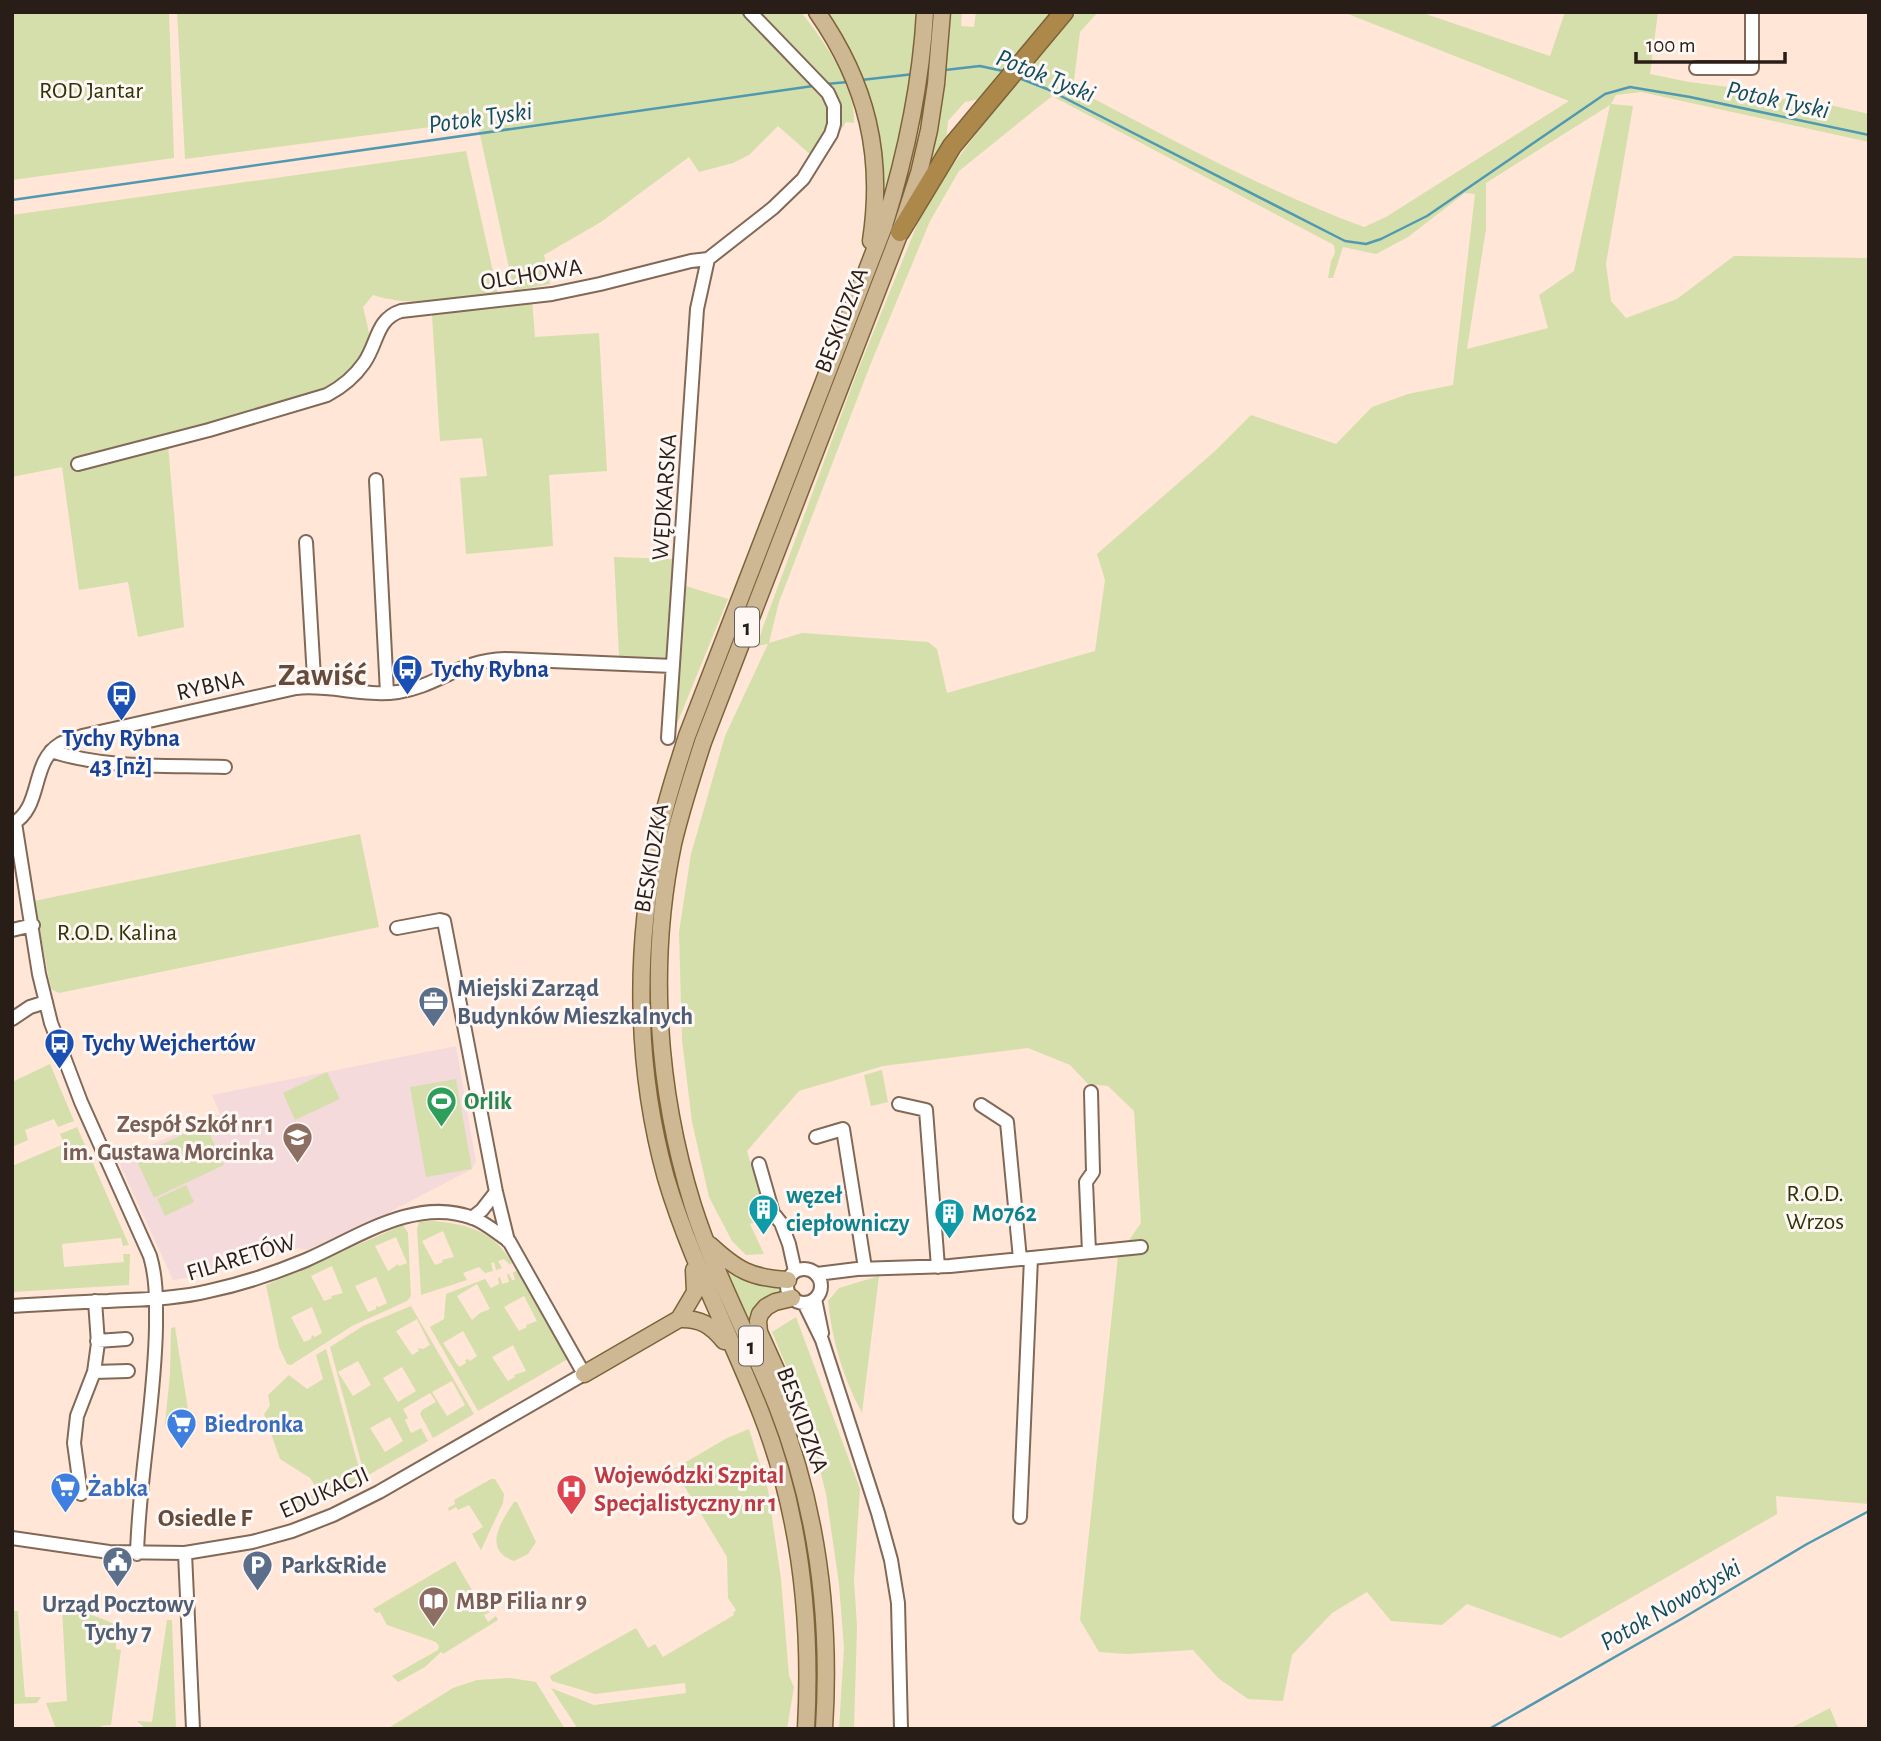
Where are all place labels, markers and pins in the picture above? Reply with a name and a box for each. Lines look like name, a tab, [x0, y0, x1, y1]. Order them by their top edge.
bus stop icon: Tychy Rybna	[391, 652, 425, 696]
place label: Tychy Rybna	[431, 658, 549, 682]
bus stop icon: Tychy Rybna 43 [nż]	[104, 679, 138, 723]
place label: Tychy Rybna 43 [nż]	[62, 727, 180, 779]
place label: Miejski Zarząd Budynków Mieszkalnych	[457, 977, 693, 1029]
office icon: Miejski Zarząd Budynków Mieszkalnych	[417, 985, 451, 1029]
bus stop icon: Tychy Wejchertów	[42, 1026, 76, 1070]
place label: Tychy Wejchertów	[82, 1032, 256, 1056]
sports icon: Orlik	[424, 1084, 458, 1128]
place label: Orlik	[464, 1090, 512, 1114]
place label: Zespół Szkół nr 1 im. Gustawa Morcinka	[62, 1113, 274, 1165]
school or university icon: Zespół Szkół nr 1 im. Gustawa Morcinka	[280, 1121, 314, 1165]
place label: węzeł ciepłowniczy	[786, 1184, 910, 1236]
building icon: węzeł ciepłowniczy	[746, 1192, 780, 1236]
building icon: M0762	[932, 1196, 966, 1240]
place label: M0762	[972, 1202, 1037, 1226]
supermarket icon: Biedronka	[164, 1407, 198, 1451]
place label: Biedronka	[204, 1413, 304, 1437]
place label: Wojewódzki Szpital Specjalistyczny nr 1	[594, 1464, 784, 1516]
supermarket icon: Żabka	[48, 1471, 82, 1515]
hospital icon: Wojewódzki Szpital Specjalistyczny nr 1	[554, 1472, 588, 1516]
place label: Żabka	[88, 1474, 148, 1501]
public building icon: Urząd Pocztowy Tychy 7	[101, 1545, 135, 1589]
parking icon: Park&Ride	[241, 1548, 275, 1592]
place label: Park&Ride	[281, 1554, 387, 1578]
library icon: MBP Filia nr 9	[416, 1584, 450, 1628]
place label: MBP Filia nr 9	[456, 1590, 587, 1614]
place label: Urząd Pocztowy Tychy 7	[42, 1593, 194, 1645]

